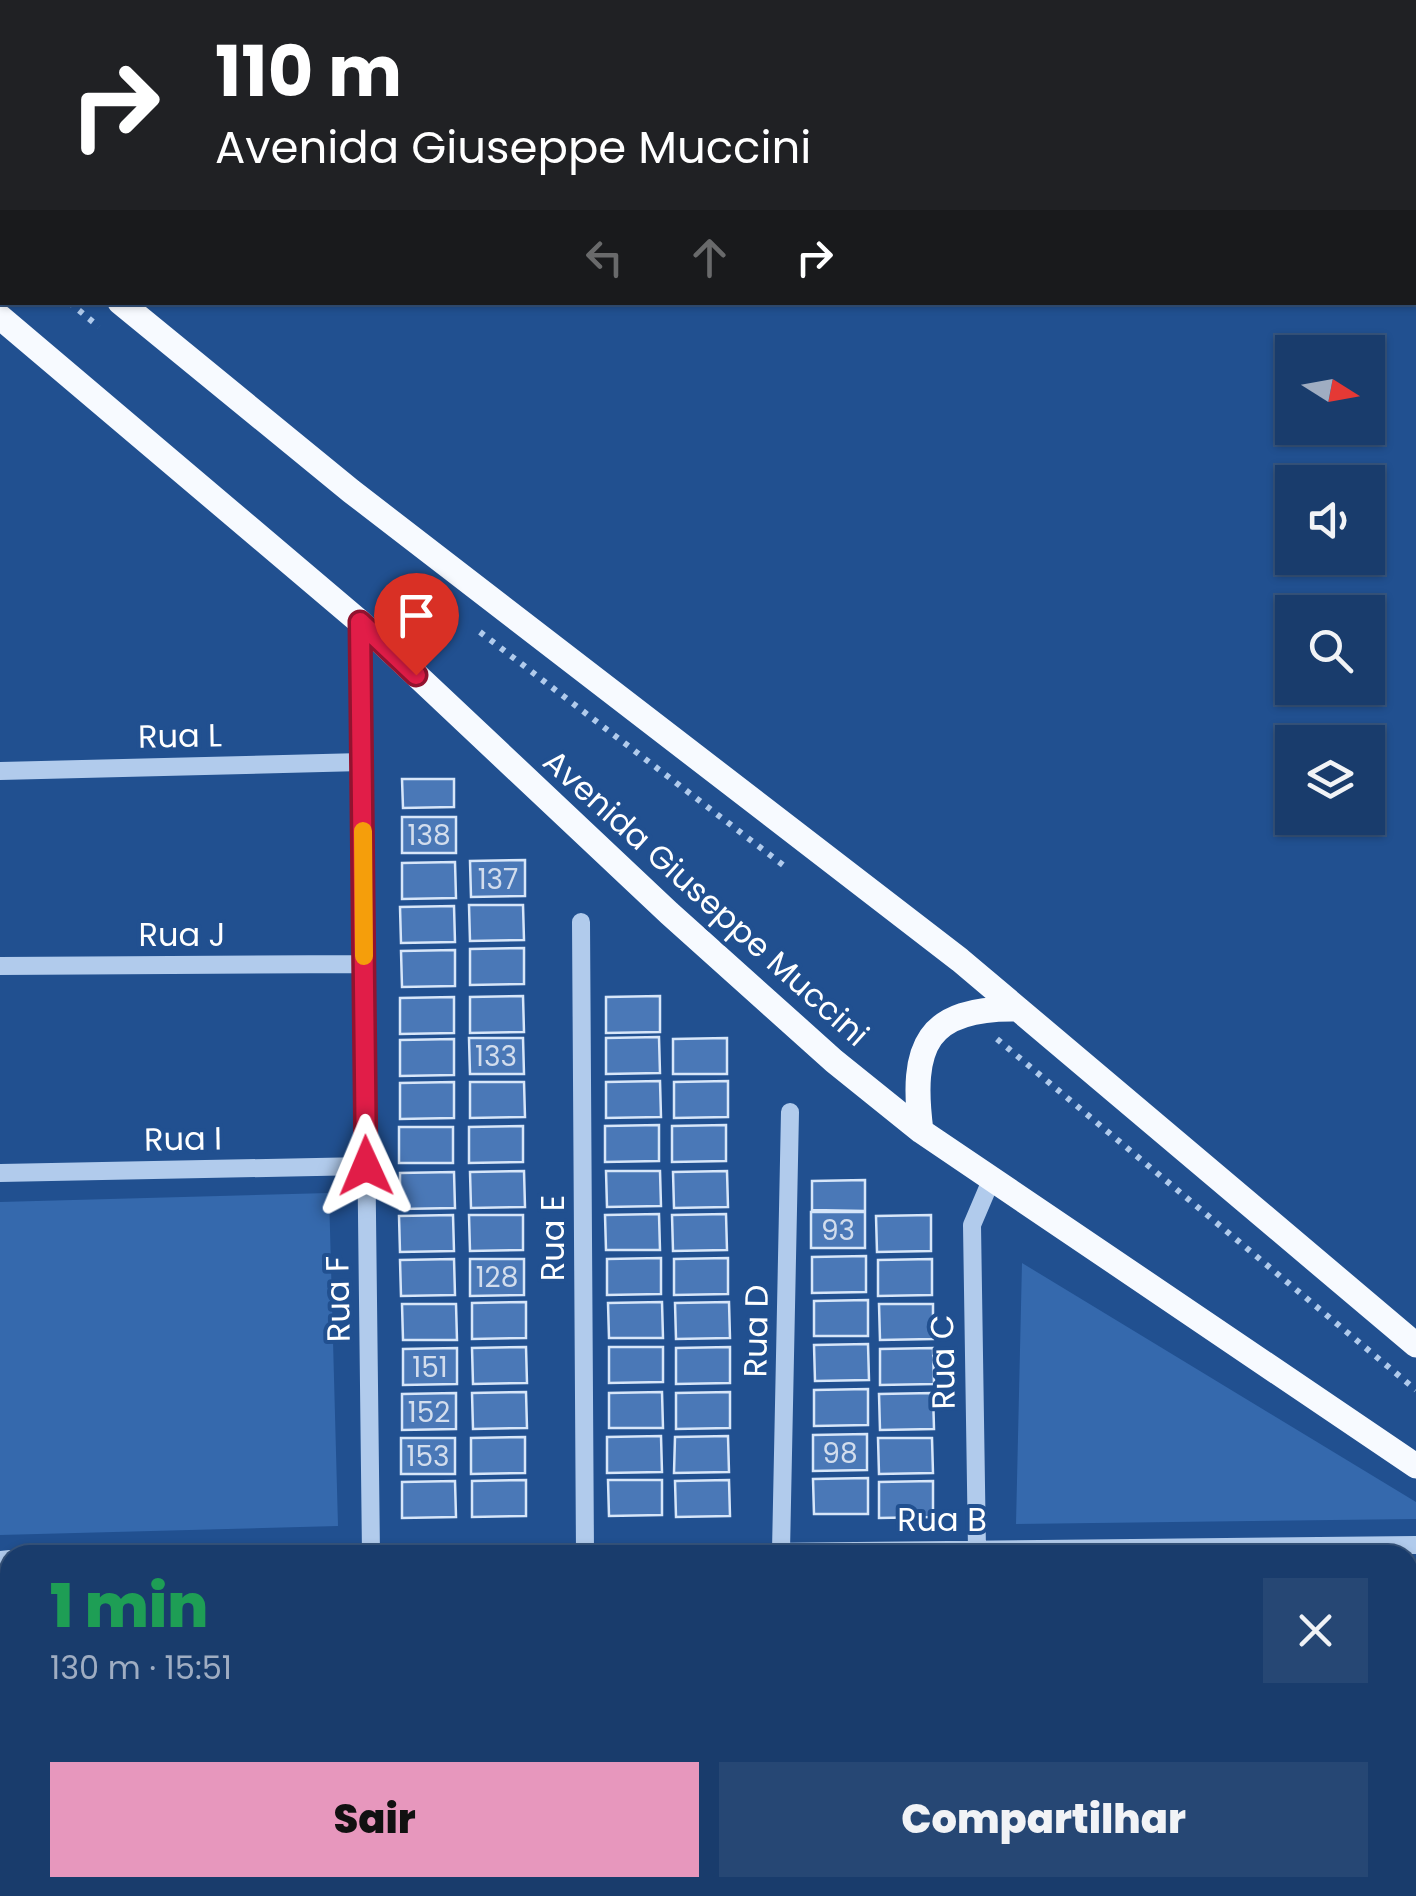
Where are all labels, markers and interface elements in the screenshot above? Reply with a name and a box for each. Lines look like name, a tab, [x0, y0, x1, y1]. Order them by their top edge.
text: 110 m	[215, 22, 402, 121]
icon: right	[50, 40, 180, 170]
text: Avenida Giuseppe Muccini	[215, 116, 811, 179]
icon: left	[577, 230, 632, 285]
icon: ahead	[682, 230, 737, 285]
icon: right	[787, 230, 842, 285]
north arrow	[1275, 335, 1385, 445]
map controls	[1275, 335, 1385, 835]
button: sound	[1275, 465, 1385, 575]
pin	[374, 573, 459, 676]
icon: arrive	[389, 588, 444, 643]
button: search	[1275, 595, 1385, 705]
street label: Rua L	[138, 712, 223, 759]
button: layers	[1275, 725, 1385, 835]
street label: Avenida Giuseppe Muccini	[534, 739, 879, 1056]
house number: 138	[407, 816, 451, 855]
house number: 137	[478, 860, 518, 899]
street label: Rua J	[138, 912, 226, 957]
house number: 133	[475, 1037, 517, 1076]
position arrow	[314, 1114, 418, 1218]
street label: Rua I	[144, 1115, 222, 1162]
street label: Rua E	[530, 1195, 575, 1281]
house number: 93	[821, 1211, 855, 1250]
street label: Rua F	[314, 1255, 361, 1343]
house number: 128	[476, 1258, 518, 1297]
street label: Rua D	[732, 1284, 779, 1378]
street label: Rua C	[919, 1314, 966, 1410]
house number: 151	[412, 1348, 448, 1387]
house number: 152	[408, 1393, 450, 1432]
house number: 98	[822, 1434, 858, 1473]
house number: 153	[406, 1437, 450, 1476]
street label: Rua B	[897, 1497, 987, 1542]
text: 1 min	[50, 1564, 208, 1648]
button: close	[1263, 1578, 1368, 1683]
text: 130 m · 15:51	[50, 1645, 232, 1690]
button: Sair	[50, 1762, 699, 1877]
button: Compartilhar	[719, 1762, 1368, 1877]

